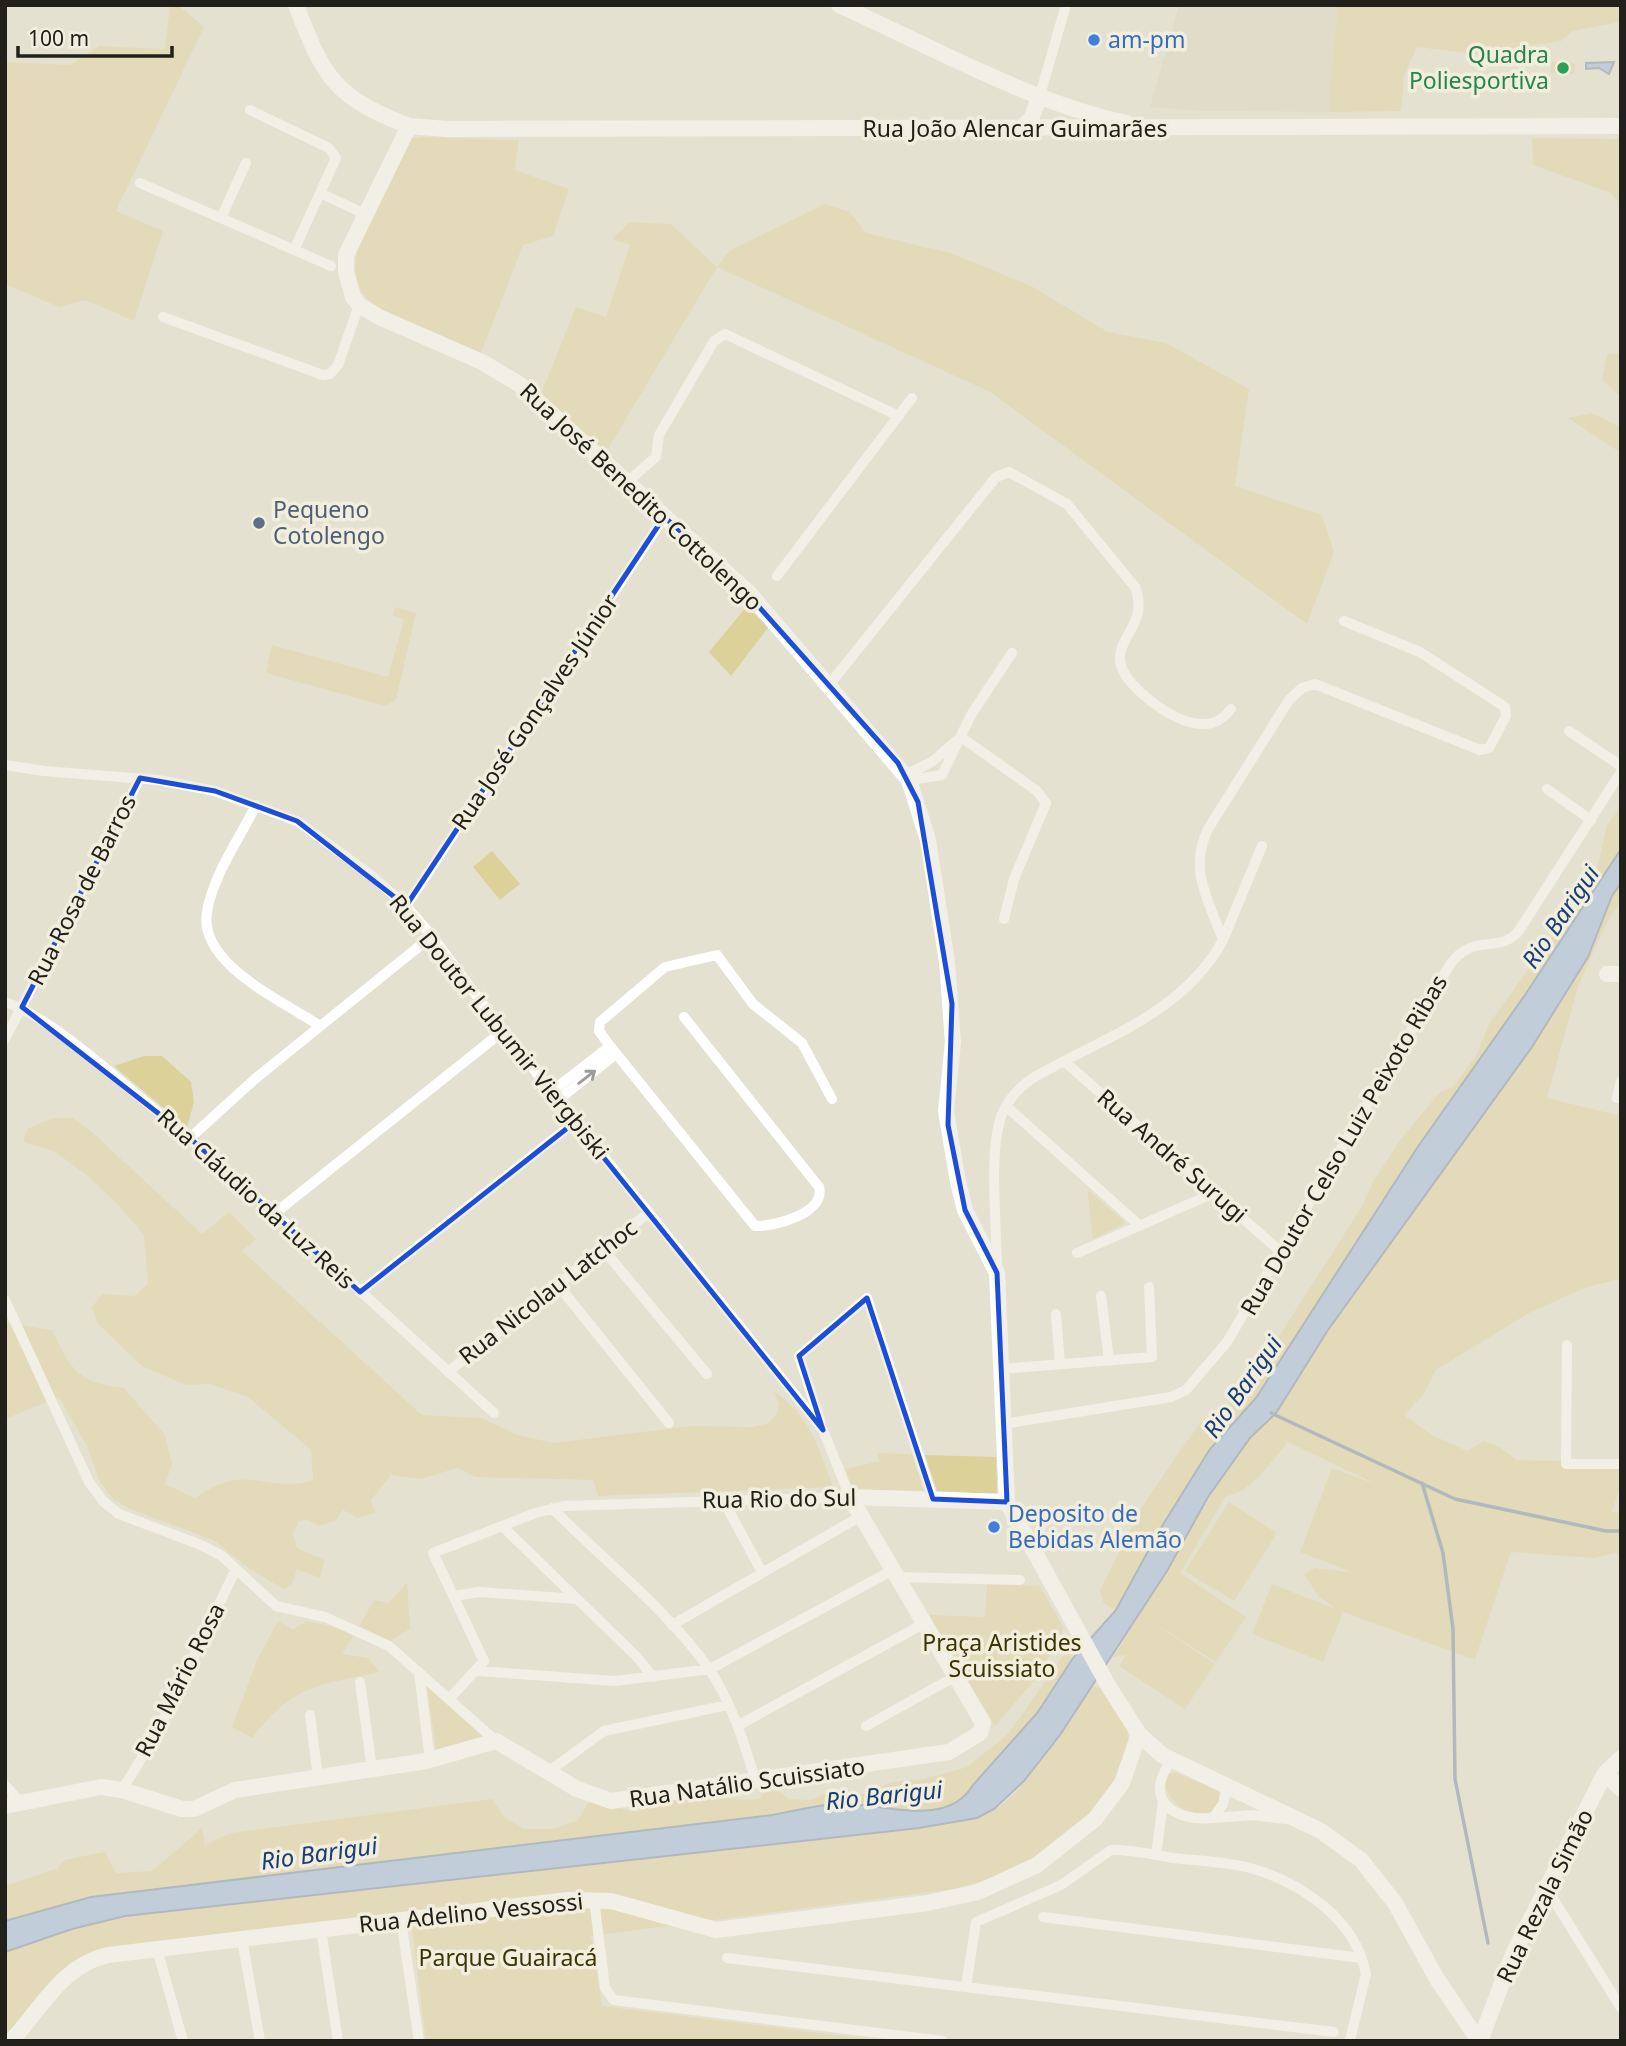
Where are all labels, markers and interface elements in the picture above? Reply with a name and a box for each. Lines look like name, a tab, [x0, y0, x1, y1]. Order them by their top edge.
scale bar	[18, 14, 172, 58]
place label: am-pm	[1108, 23, 1185, 55]
text: 100 m	[28, 24, 89, 52]
marker: am-pm	[1086, 32, 1102, 48]
place label: Quadra Poliesportiva	[1409, 38, 1549, 96]
marker: Quadra Poliesportiva	[1555, 60, 1571, 76]
street label: Rua João Alencar Guimarães	[863, 112, 1167, 144]
street label: Rua José Benedito Cottolengo	[513, 375, 770, 617]
place label: Pequeno Cotolengo	[273, 493, 385, 551]
marker: Pequeno Cotolengo	[251, 515, 267, 531]
street label: Rua José Gonçalves Júnior	[443, 587, 625, 836]
street label: Rua Rosa de Barros	[19, 789, 143, 990]
water label: Rio Barigui	[1513, 858, 1607, 974]
street label: Rua Doutor Lubumir Viergbiski	[383, 887, 617, 1166]
street label: Rua Doutor Celso Luiz Peixoto Ribas	[1232, 968, 1454, 1321]
one-way arrow	[578, 1070, 596, 1085]
street label: Rua André Surugi	[1091, 1081, 1255, 1229]
street label: Rua Cláudio da Luz Reis	[151, 1101, 362, 1296]
street label: Rua Nicolau Latchoc	[452, 1211, 643, 1371]
water label: Rio Barigui	[1195, 1328, 1289, 1444]
street label: Rua Rio do Sul	[702, 1481, 856, 1515]
place label: Deposito de Bebidas Alemão	[1008, 1497, 1182, 1555]
marker: Deposito de Bebidas Alemão	[986, 1519, 1002, 1535]
street label: Rua Mário Rosa	[127, 1597, 232, 1762]
park label: Praça Aristides Scuissiato	[922, 1626, 1082, 1684]
street label: Rua Natálio Scuissiato	[627, 1750, 867, 1814]
water label: Rio Barigui	[824, 1772, 945, 1817]
street label: Rua Rezala Simão	[1488, 1803, 1600, 1988]
water label: Rio Barigui	[258, 1828, 380, 1877]
street label: Rua Adelino Vessossi	[357, 1884, 585, 1940]
park label: Parque Guairacá	[419, 1941, 597, 1973]

